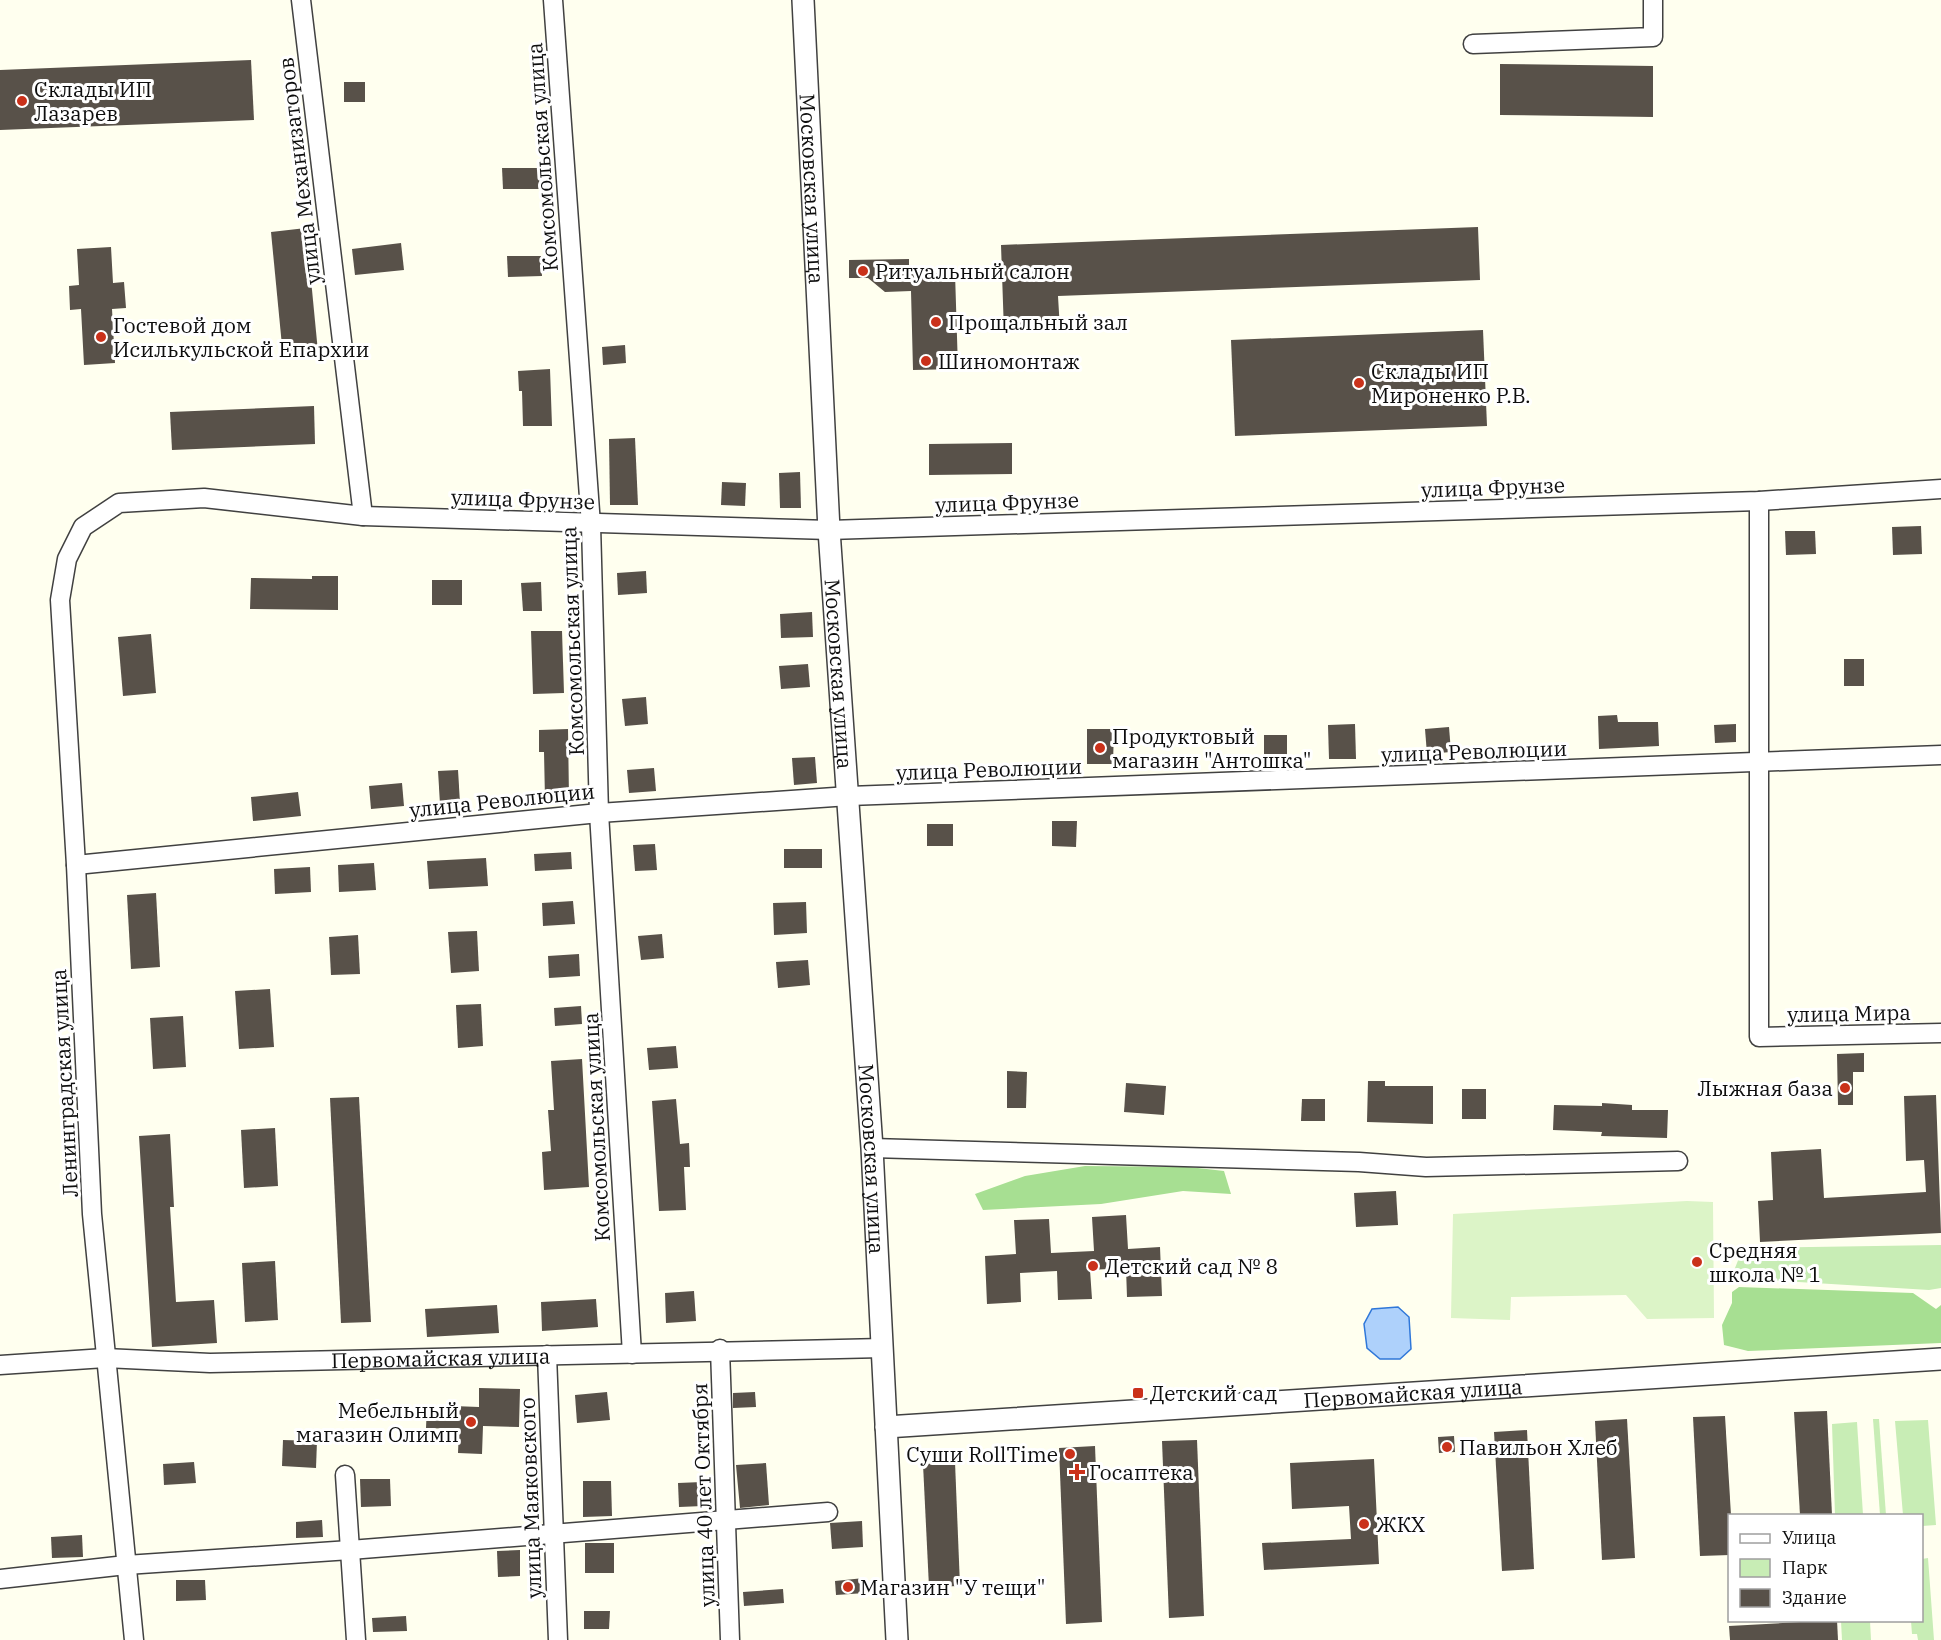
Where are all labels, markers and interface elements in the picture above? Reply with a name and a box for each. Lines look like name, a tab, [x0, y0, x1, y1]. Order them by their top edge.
street label: Комсомольская улица	[520, 42, 564, 272]
street label: улица Механизаторов	[271, 56, 327, 286]
place label: Склады ИП Лазарев	[34, 75, 152, 127]
street label: Московская улица	[794, 93, 831, 285]
marker: Склады ИП Лазарев	[15, 94, 29, 108]
place label: Ритуальный салон	[875, 257, 1070, 285]
marker: Ритуальный салон	[856, 264, 870, 278]
place label: Прощальный зал	[948, 308, 1128, 336]
place label: Гостевой дом Исилькульской Епархии	[113, 311, 369, 363]
marker: Прощальный зал	[929, 315, 943, 329]
marker: Гостевой дом Исилькульской Епархии	[94, 330, 108, 344]
place label: Шиномонтаж	[938, 347, 1080, 375]
marker: Шиномонтаж	[919, 354, 933, 368]
place label: Склады ИП Мироненко Р.В.	[1371, 357, 1531, 409]
marker: Склады ИП Мироненко Р.В.	[1352, 376, 1366, 390]
street label: улица Фрунзе	[1420, 470, 1566, 504]
street label: улица Фрунзе	[450, 482, 596, 516]
street label: улица Фрунзе	[934, 485, 1080, 519]
street label: Комсомольская улица	[554, 526, 590, 756]
street label: Московская улица	[818, 578, 860, 770]
place label: Продуктовый магазин "Антошка"	[1112, 722, 1311, 774]
street label: улица Революции	[1380, 734, 1568, 768]
marker: Продуктовый магазин "Антошка"	[1093, 741, 1107, 755]
street label: улица Революции	[895, 752, 1083, 786]
street label: улица Революции	[408, 776, 596, 824]
street label: Ленинградская улица	[44, 968, 84, 1198]
street label: улица Мира	[1787, 998, 1911, 1028]
street label: Комсомольская улица	[576, 1012, 616, 1242]
street label: Московская улица	[852, 1063, 891, 1255]
place label: Лыжная база	[1698, 1074, 1833, 1102]
marker: Лыжная база	[1838, 1081, 1852, 1095]
place label: Средняя школа № 1	[1709, 1236, 1821, 1288]
place label: Детский сад № 8	[1105, 1252, 1278, 1280]
marker: Средняя школа № 1	[1690, 1255, 1704, 1269]
marker: Детский сад № 8	[1086, 1259, 1100, 1273]
street label: Первомайская улица	[331, 1341, 551, 1374]
street label: Первомайская улица	[1303, 1372, 1523, 1414]
place label: Детский сад	[1150, 1379, 1277, 1407]
street label: улица 40 лет Октября	[685, 1383, 721, 1607]
marker: Детский сад	[1131, 1386, 1145, 1400]
place label: Мебельный магазин Олимп	[296, 1396, 459, 1448]
street label: улица Маяковского	[512, 1397, 548, 1599]
marker: Мебельный магазин Олимп	[464, 1415, 478, 1429]
place label: Павильон Хлеб	[1459, 1433, 1617, 1461]
place label: Суши RollTime	[906, 1440, 1058, 1468]
marker: Павильон Хлеб	[1440, 1440, 1454, 1454]
marker: Суши RollTime	[1063, 1447, 1077, 1461]
place label: Госаптека	[1089, 1458, 1194, 1486]
marker: Госаптека	[1070, 1465, 1084, 1479]
place label: ЖКХ	[1376, 1510, 1425, 1538]
legend	[1728, 1514, 1923, 1622]
marker: ЖКХ	[1357, 1517, 1371, 1531]
text: Улица	[1782, 1526, 1837, 1549]
text: Парк	[1782, 1556, 1828, 1579]
place label: Магазин "У тещи"	[860, 1573, 1045, 1601]
marker: Магазин "У тещи"	[841, 1580, 855, 1594]
text: Здание	[1782, 1586, 1847, 1609]

